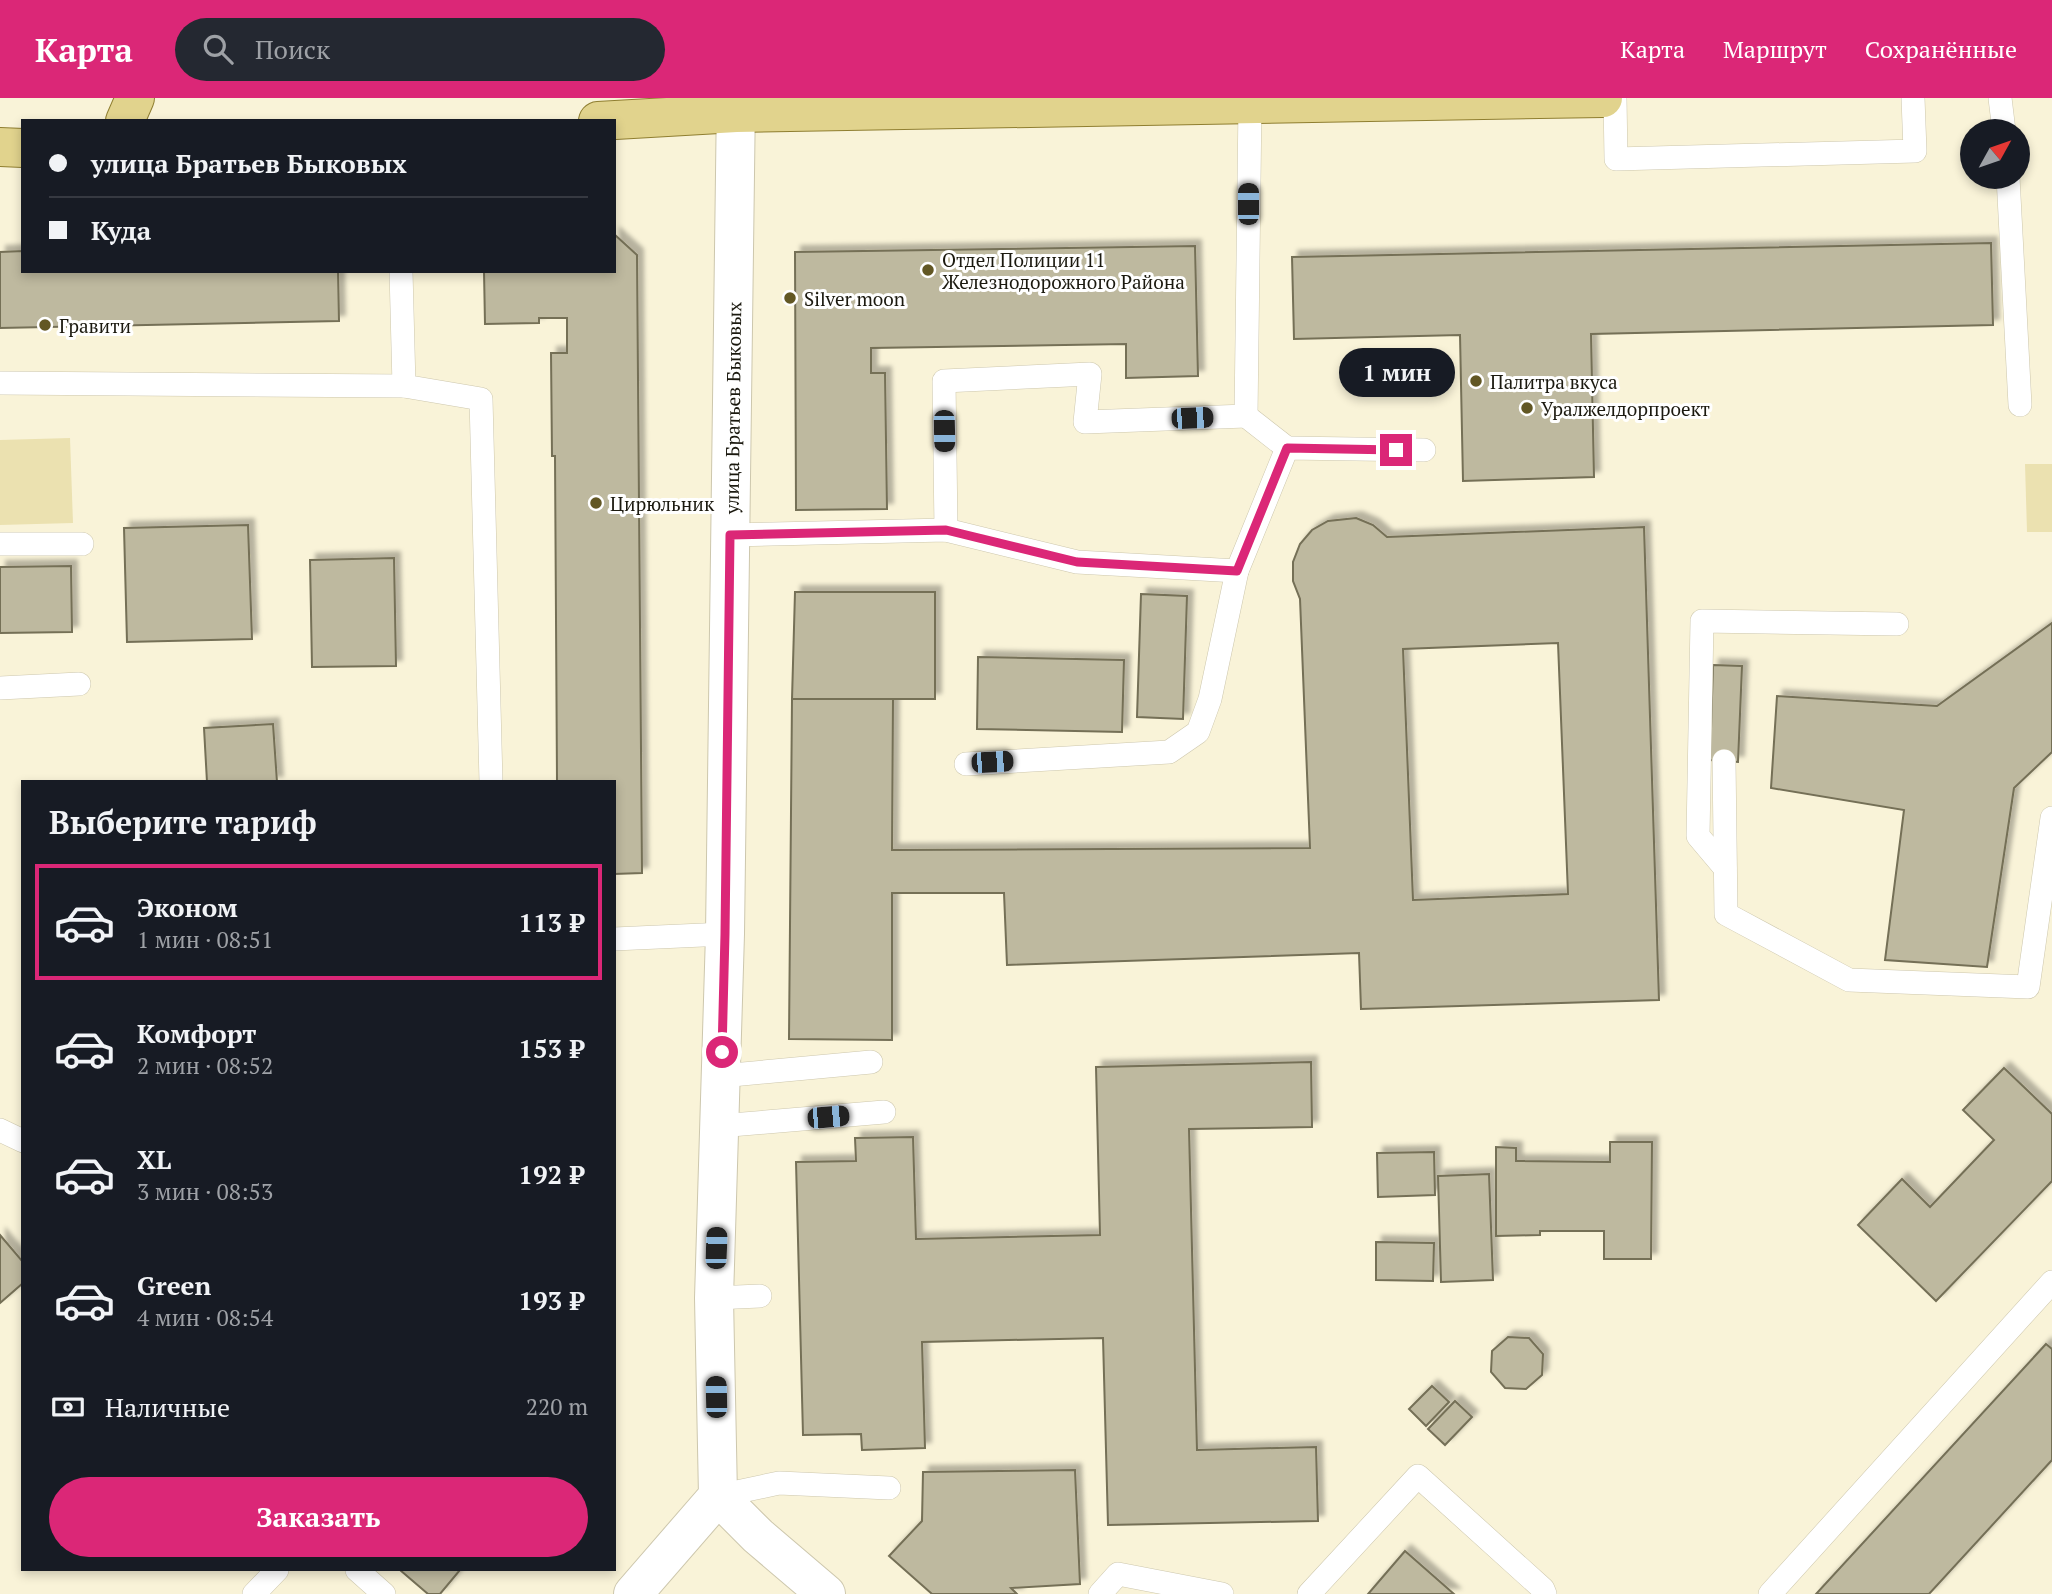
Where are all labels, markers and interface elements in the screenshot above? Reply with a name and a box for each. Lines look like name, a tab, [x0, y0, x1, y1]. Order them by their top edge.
search box	[175, 18, 665, 81]
text: Карта	[35, 28, 133, 71]
icon: search	[199, 30, 237, 68]
text: Поиск	[255, 32, 330, 66]
text: Карта	[1620, 33, 1685, 65]
text: Маршрут	[1723, 33, 1827, 65]
text: Сохранённые	[1865, 33, 2017, 65]
north arrow	[1960, 119, 2030, 189]
map controls	[1960, 119, 2030, 189]
text: улица Братьев Быковых	[91, 146, 407, 180]
car	[1238, 183, 1259, 225]
text: Куда	[91, 213, 151, 247]
place label: Отдел Полиции 11 Железнодорожного Района	[942, 247, 1185, 294]
marker: Отдел Полиции 11 Железнодорожного Района	[920, 262, 936, 278]
place label: Silver moon	[804, 286, 905, 311]
marker: Silver moon	[782, 290, 798, 306]
street label: улица Братьев Быковых	[718, 302, 746, 515]
place label: Гравити	[59, 313, 131, 338]
marker: Гравити	[37, 317, 53, 333]
callout: 1 мин	[1338, 348, 1454, 398]
text: 1 мин	[1363, 357, 1431, 388]
place label: Палитра вкуса	[1490, 369, 1618, 394]
marker: Палитра вкуса	[1468, 373, 1484, 389]
place label: Уралжелдорпроект	[1541, 396, 1710, 421]
marker: Уралжелдорпроект	[1519, 400, 1535, 416]
car	[1171, 407, 1214, 429]
car	[934, 410, 955, 452]
route end	[1380, 434, 1412, 466]
place label: Цирюльник	[610, 491, 715, 516]
marker: Цирюльник	[588, 495, 604, 511]
car	[971, 750, 1014, 774]
text: Выберите тариф	[49, 801, 317, 843]
text: Эконом	[137, 890, 238, 924]
icon: car	[53, 891, 116, 954]
text: 113 ₽	[518, 905, 584, 939]
text: 1 мин · 08:51	[137, 924, 273, 955]
text: Комфорт	[137, 1016, 256, 1050]
icon: car	[53, 1017, 116, 1080]
text: 153 ₽	[518, 1031, 584, 1065]
route start	[706, 1036, 738, 1068]
text: 2 мин · 08:52	[137, 1050, 273, 1081]
car	[807, 1105, 850, 1129]
text: XL	[137, 1142, 171, 1176]
icon: car	[53, 1143, 116, 1206]
text: 192 ₽	[518, 1157, 584, 1191]
text: 3 мин · 08:53	[137, 1176, 273, 1207]
car	[705, 1227, 728, 1269]
text: Green	[137, 1268, 211, 1302]
icon: car	[53, 1269, 116, 1332]
text: 193 ₽	[518, 1283, 584, 1317]
text: 4 мин · 08:54	[137, 1302, 273, 1333]
car	[706, 1376, 727, 1418]
icon: cash	[49, 1388, 87, 1426]
text: Наличные	[105, 1390, 230, 1424]
text: 220 m	[526, 1391, 588, 1422]
button: Заказать	[49, 1477, 588, 1557]

